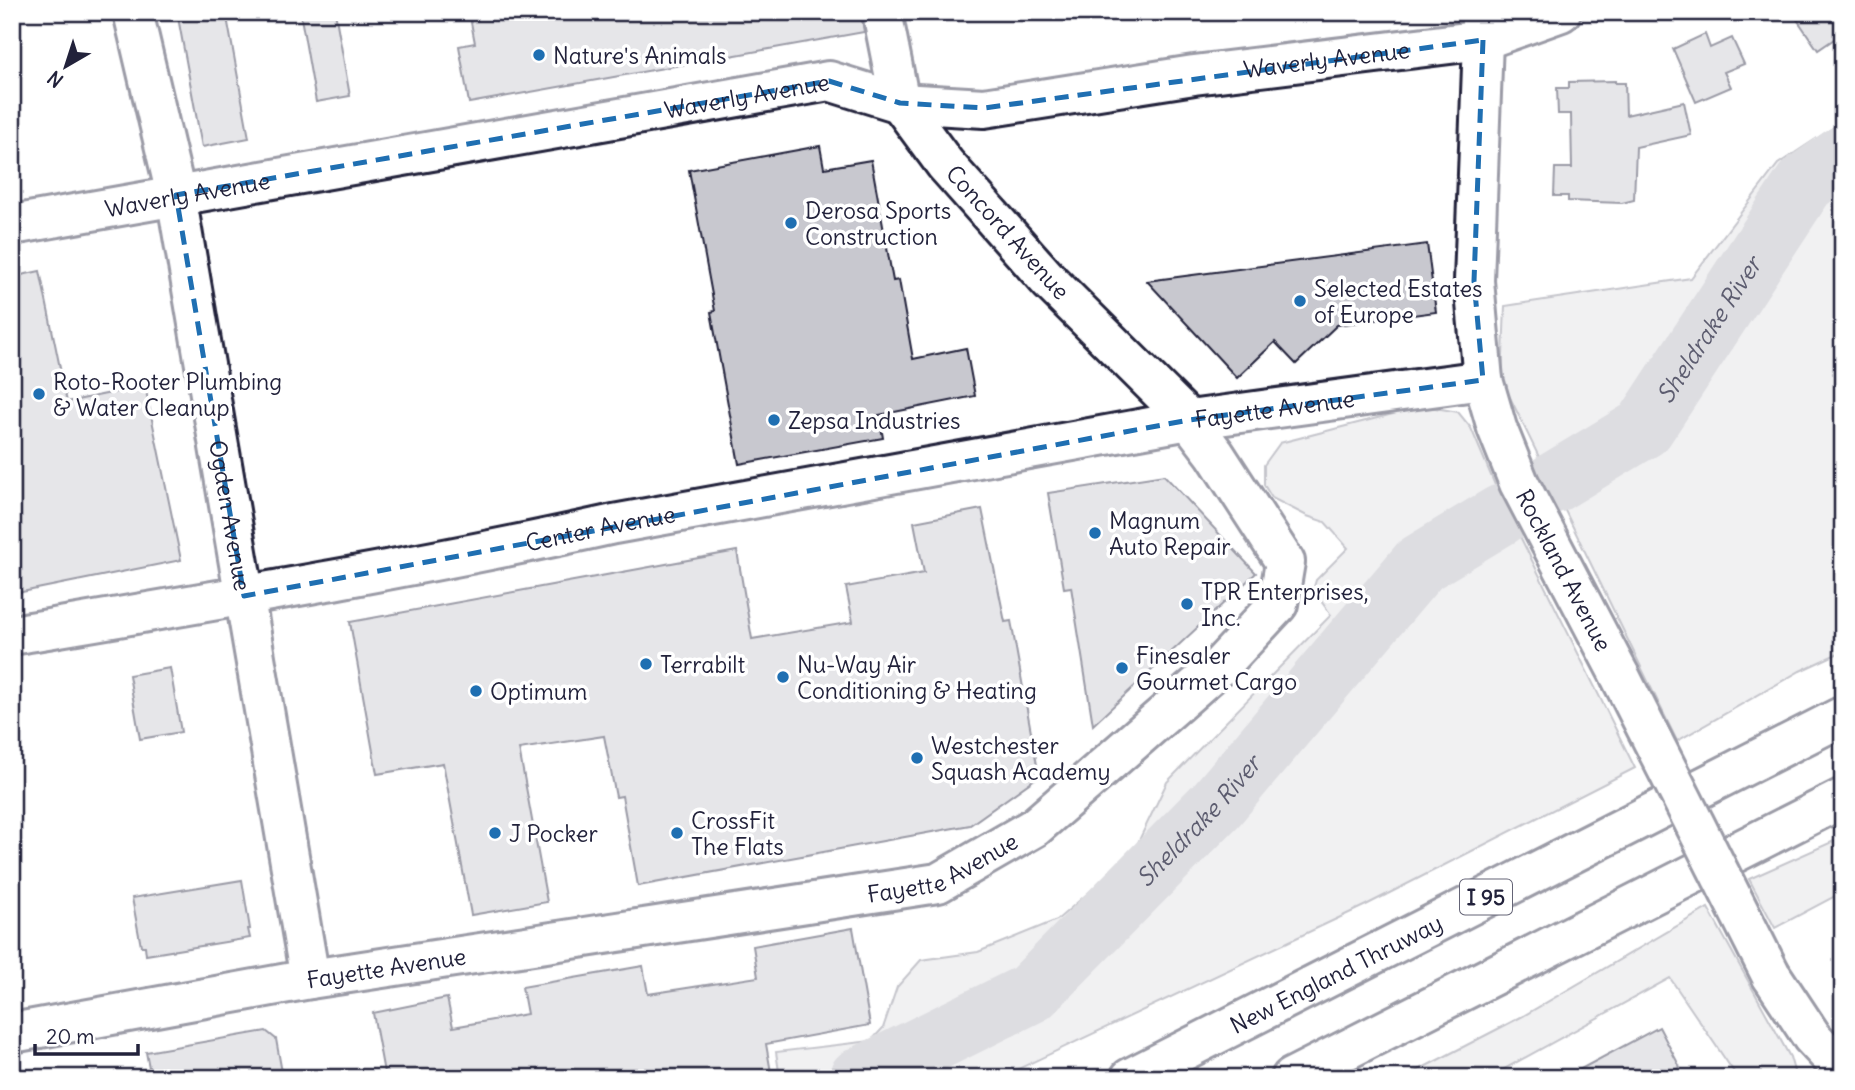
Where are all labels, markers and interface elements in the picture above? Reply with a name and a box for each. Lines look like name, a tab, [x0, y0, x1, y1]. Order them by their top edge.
north arrow	[32, 32, 102, 102]
street label: Waverly Avenue	[1242, 35, 1411, 83]
place label: Nature's Animals	[553, 41, 727, 70]
marker: Nature's Animals	[531, 47, 547, 63]
text: N	[43, 66, 68, 93]
street label: Waverly Avenue	[662, 67, 831, 124]
street label: Concord Avenue	[940, 159, 1076, 305]
street label: Waverly Avenue	[102, 165, 272, 223]
place label: Derosa Sports Construction	[805, 196, 951, 251]
marker: Derosa Sports Construction	[783, 215, 799, 231]
water label: Sheldrake River	[1650, 248, 1769, 408]
place label: Selected Estates of Europe	[1314, 274, 1483, 329]
marker: Selected Estates of Europe	[1292, 293, 1308, 309]
place label: Roto-Rooter Plumbing & Water Cleanup	[53, 367, 282, 422]
street label: Fayette Avenue	[1193, 383, 1356, 434]
marker: Roto-Rooter Plumbing & Water Cleanup	[31, 386, 47, 402]
place label: Zepsa Industries	[788, 406, 961, 435]
marker: Zepsa Industries	[766, 412, 782, 428]
street label: Ogden Avenue	[204, 438, 258, 593]
street label: Rockland Avenue	[1510, 484, 1619, 656]
street label: Center Avenue	[523, 499, 677, 557]
place label: Magnum Auto Repair	[1109, 506, 1231, 561]
marker: Magnum Auto Repair	[1087, 525, 1103, 541]
place label: TPR Enterprises, Inc.	[1201, 577, 1369, 632]
marker: TPR Enterprises, Inc.	[1179, 596, 1195, 612]
place label: Finesaler Gourmet Cargo	[1136, 641, 1297, 696]
place label: Terrabilt	[660, 650, 745, 679]
place label: Nu-Way Air Conditioning & Heating	[797, 650, 1037, 705]
marker: Terrabilt	[638, 656, 654, 672]
marker: Finesaler Gourmet Cargo	[1114, 660, 1130, 676]
marker: Nu-Way Air Conditioning & Heating	[775, 669, 791, 685]
place label: Optimum	[490, 677, 587, 706]
marker: Optimum	[468, 683, 484, 699]
place label: Westchester Squash Academy	[931, 731, 1110, 786]
water label: Sheldrake River	[1130, 747, 1269, 892]
marker: Westchester Squash Academy	[909, 750, 925, 766]
place label: CrossFit The Flats	[691, 806, 784, 861]
place label: J Pocker	[509, 819, 598, 848]
marker: J Pocker	[487, 825, 503, 841]
marker: CrossFit The Flats	[669, 825, 685, 841]
street label: Fayette Avenue	[865, 826, 1023, 908]
road number: I 95	[1460, 880, 1512, 914]
street label: New England Thruway	[1225, 907, 1447, 1039]
street label: Fayette Avenue	[305, 941, 468, 994]
scale bar	[35, 1013, 138, 1057]
text: 20 m	[46, 1023, 95, 1050]

